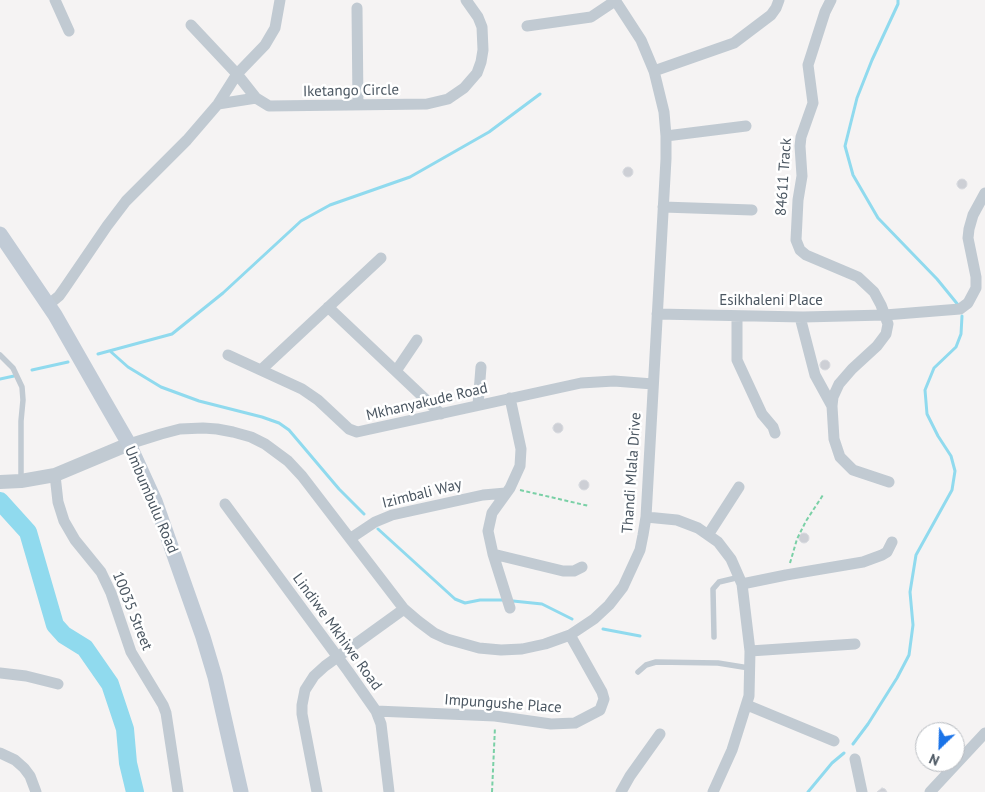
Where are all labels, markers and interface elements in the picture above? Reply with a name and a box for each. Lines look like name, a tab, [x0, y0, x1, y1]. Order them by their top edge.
street label: Iketango Circle	[303, 81, 399, 101]
street label: 84611 Track	[772, 137, 796, 217]
street label: Esikhaleni Place	[719, 292, 823, 310]
street label: Mkhanyakude Road	[365, 379, 489, 425]
street label: Thandi Mlala Drive	[619, 412, 645, 534]
street label: Umbumbulu Road	[120, 444, 182, 556]
street label: Izimbali Way	[380, 475, 464, 513]
street label: 10035 Street	[108, 569, 156, 653]
street label: Lindiwe Mkhiwe Road	[289, 570, 385, 694]
street label: Impungushe Place	[444, 691, 562, 717]
north arrow	[915, 722, 965, 772]
text: N	[926, 750, 942, 770]

